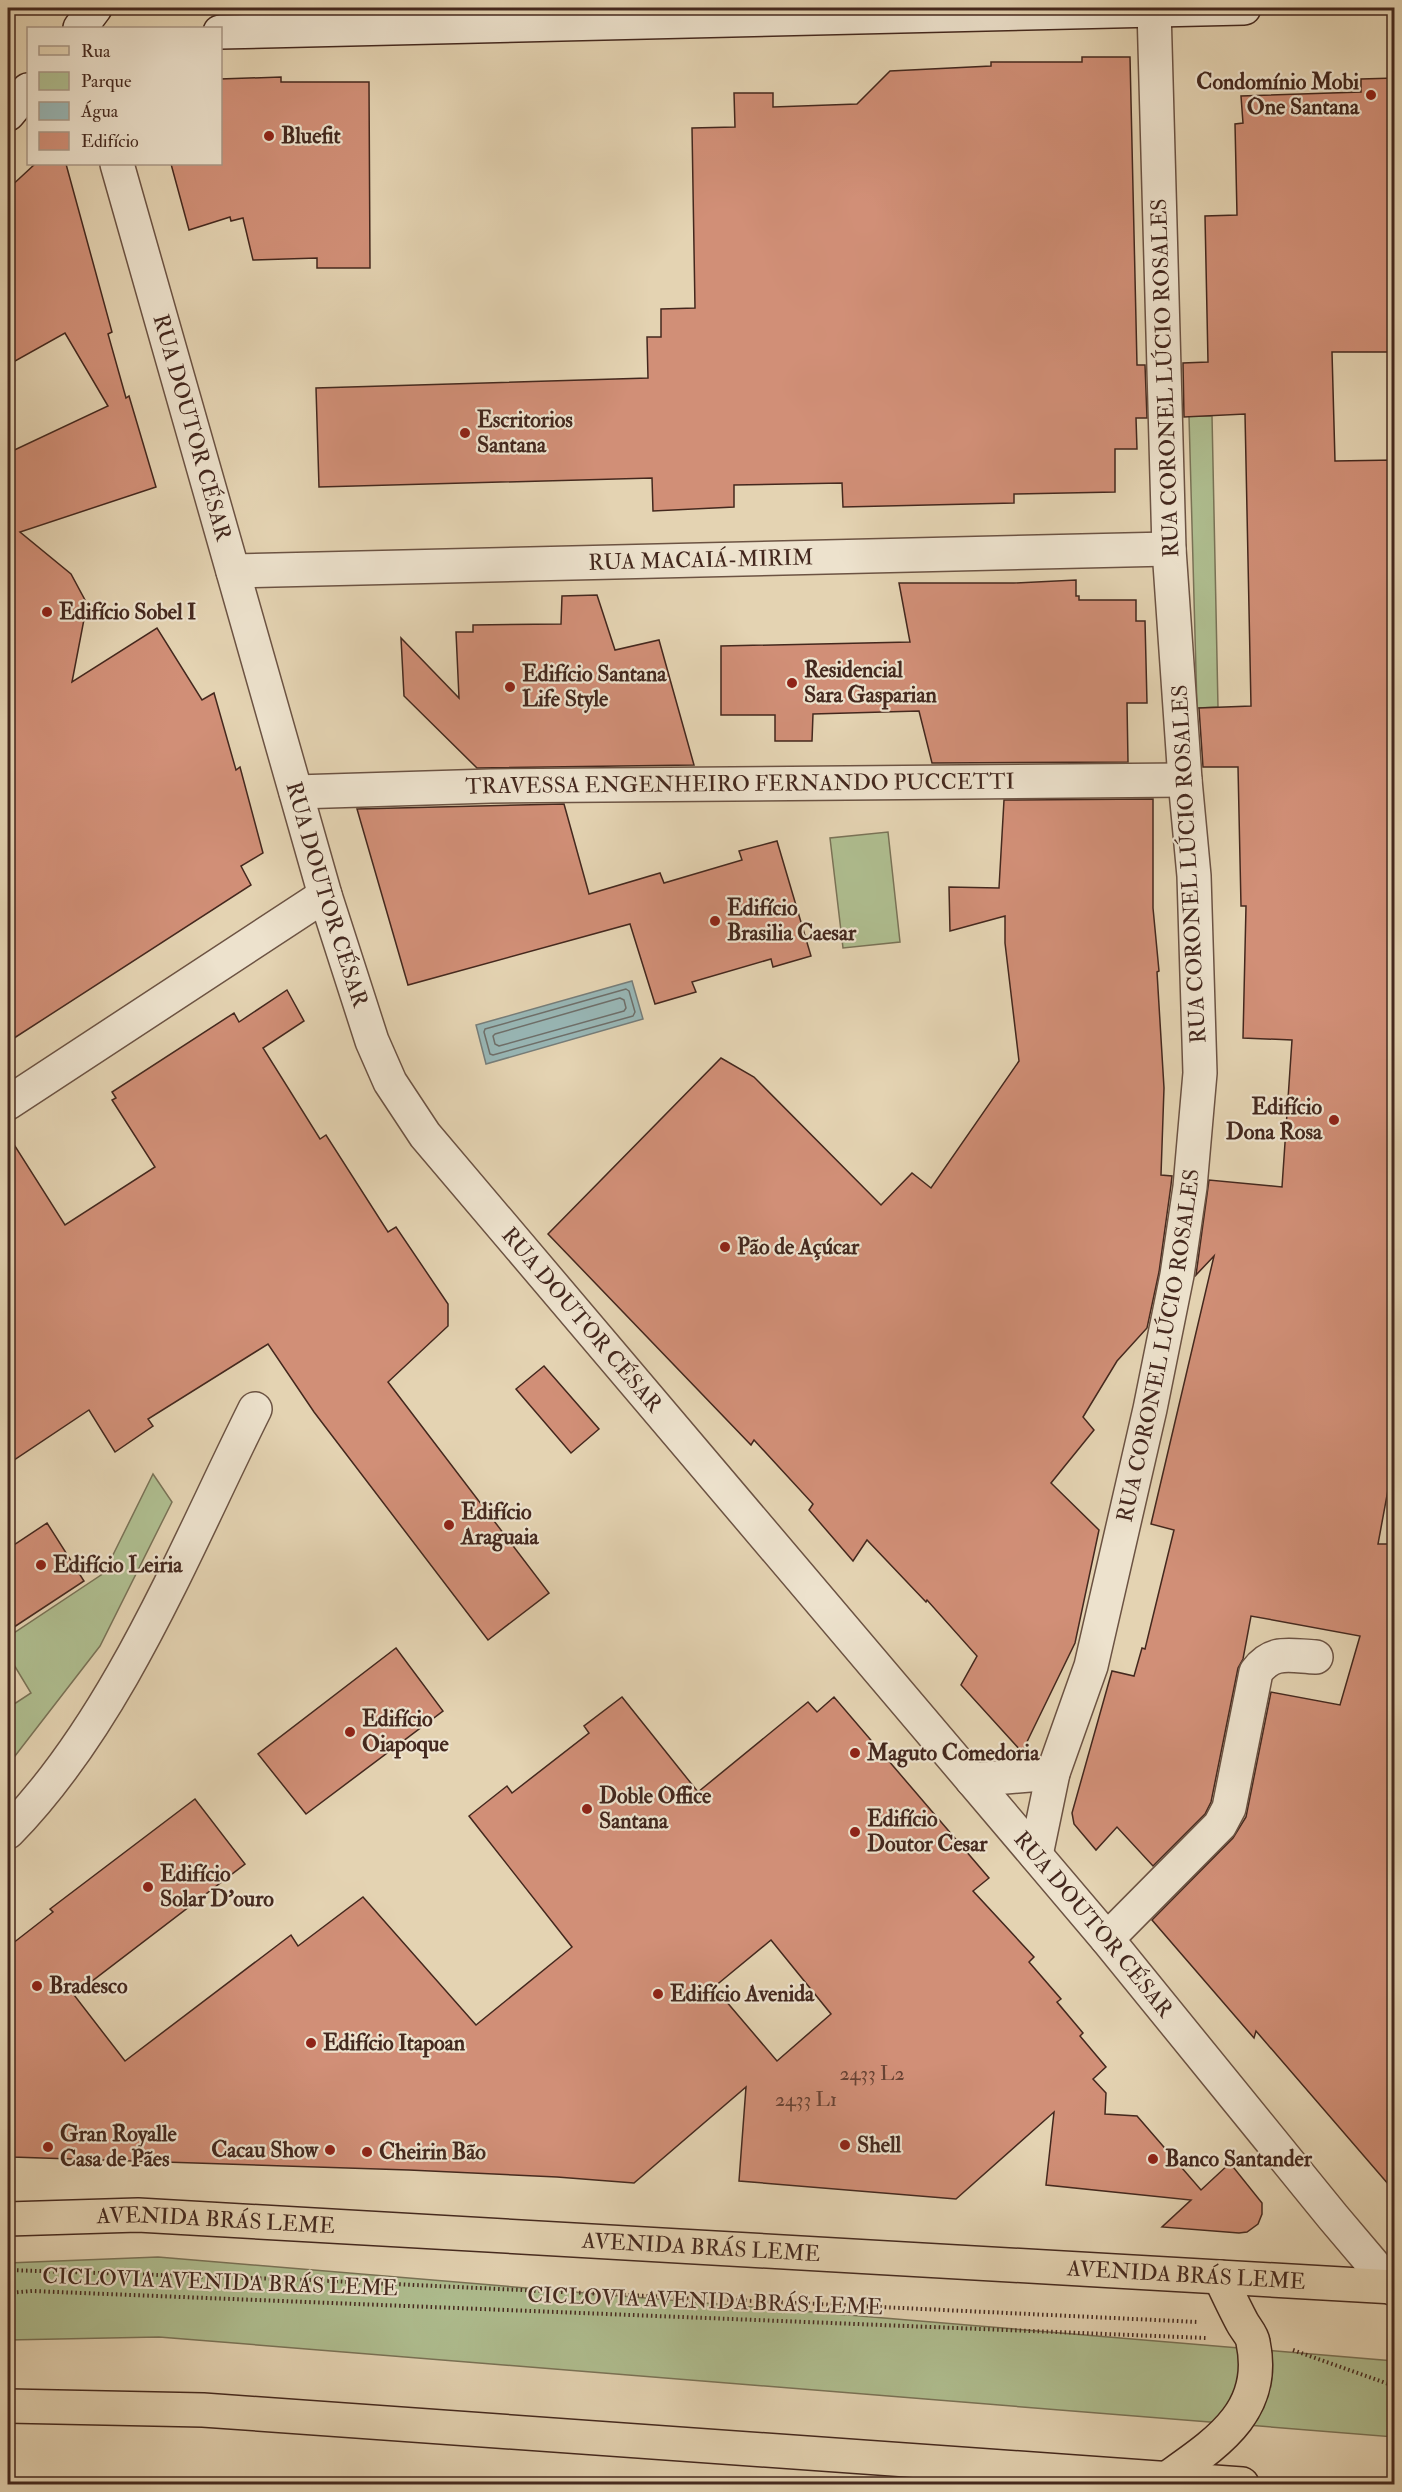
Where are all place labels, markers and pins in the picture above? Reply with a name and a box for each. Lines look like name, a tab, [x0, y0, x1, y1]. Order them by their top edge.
place label: Condomínio Mobi One Santana	[1196, 68, 1360, 121]
marker: Condomínio Mobi One Santana	[1364, 88, 1378, 102]
place label: Bluefit	[281, 122, 342, 150]
marker: Bluefit	[262, 129, 276, 143]
place label: Escritorios Santana	[477, 406, 573, 459]
marker: Escritorios Santana	[458, 426, 472, 440]
place label: Edifício Sobel I	[59, 598, 196, 626]
marker: Edifício Sobel I	[40, 605, 54, 619]
place label: Residencial Sara Gasparian	[804, 656, 937, 710]
place label: Edifício Santana Life Style	[522, 660, 667, 714]
marker: Residencial Sara Gasparian	[785, 676, 799, 690]
marker: Edifício Santana Life Style	[503, 680, 517, 694]
place label: Edifício Brasilia Caesar	[727, 894, 857, 947]
marker: Edifício Brasilia Caesar	[708, 914, 722, 928]
place label: Edifício Dona Rosa	[1226, 1093, 1323, 1146]
marker: Edifício Dona Rosa	[1327, 1113, 1341, 1127]
place label: Pão de Açúcar	[737, 1233, 860, 1261]
marker: Pão de Açúcar	[718, 1240, 732, 1254]
place label: Edifício Araguaia	[460, 1498, 540, 1552]
marker: Edifício Araguaia	[442, 1518, 456, 1532]
place label: Edifício Leiria	[53, 1551, 183, 1579]
marker: Edifício Leiria	[34, 1558, 48, 1572]
place label: Edifício Oiapoque	[362, 1705, 449, 1759]
marker: Edifício Oiapoque	[343, 1725, 357, 1739]
place label: Maguto Comedoria	[866, 1739, 1040, 1768]
marker: Maguto Comedoria	[848, 1746, 862, 1760]
place label: Doble Office Santana	[599, 1782, 712, 1835]
marker: Doble Office Santana	[580, 1802, 594, 1816]
place label: Edifício Doutor Cesar	[867, 1805, 988, 1858]
marker: Edifício Doutor Cesar	[848, 1825, 862, 1839]
place label: Edifício Solar D'ouro	[160, 1860, 274, 1913]
marker: Edifício Solar D'ouro	[141, 1880, 155, 1894]
place label: Bradesco	[49, 1972, 128, 2000]
marker: Bradesco	[30, 1979, 44, 1993]
place label: Edifício Avenida	[670, 1980, 815, 2008]
marker: Edifício Avenida	[651, 1987, 665, 2001]
place label: Edifício Itapoan	[323, 2029, 466, 2058]
marker: Edifício Itapoan	[304, 2036, 318, 2050]
place label: Gran Royalle Casa de Pães	[60, 2120, 178, 2173]
place label: Shell	[857, 2131, 902, 2159]
place label: Cacau Show	[211, 2136, 319, 2164]
place label: Cheirin Bão	[379, 2138, 486, 2166]
marker: Shell	[838, 2138, 852, 2152]
marker: Gran Royalle Casa de Pães	[41, 2140, 55, 2154]
marker: Cacau Show	[323, 2143, 337, 2157]
marker: Cheirin Bão	[360, 2145, 374, 2159]
place label: Banco Santander	[1165, 2145, 1313, 2173]
marker: Banco Santander	[1146, 2152, 1160, 2166]

